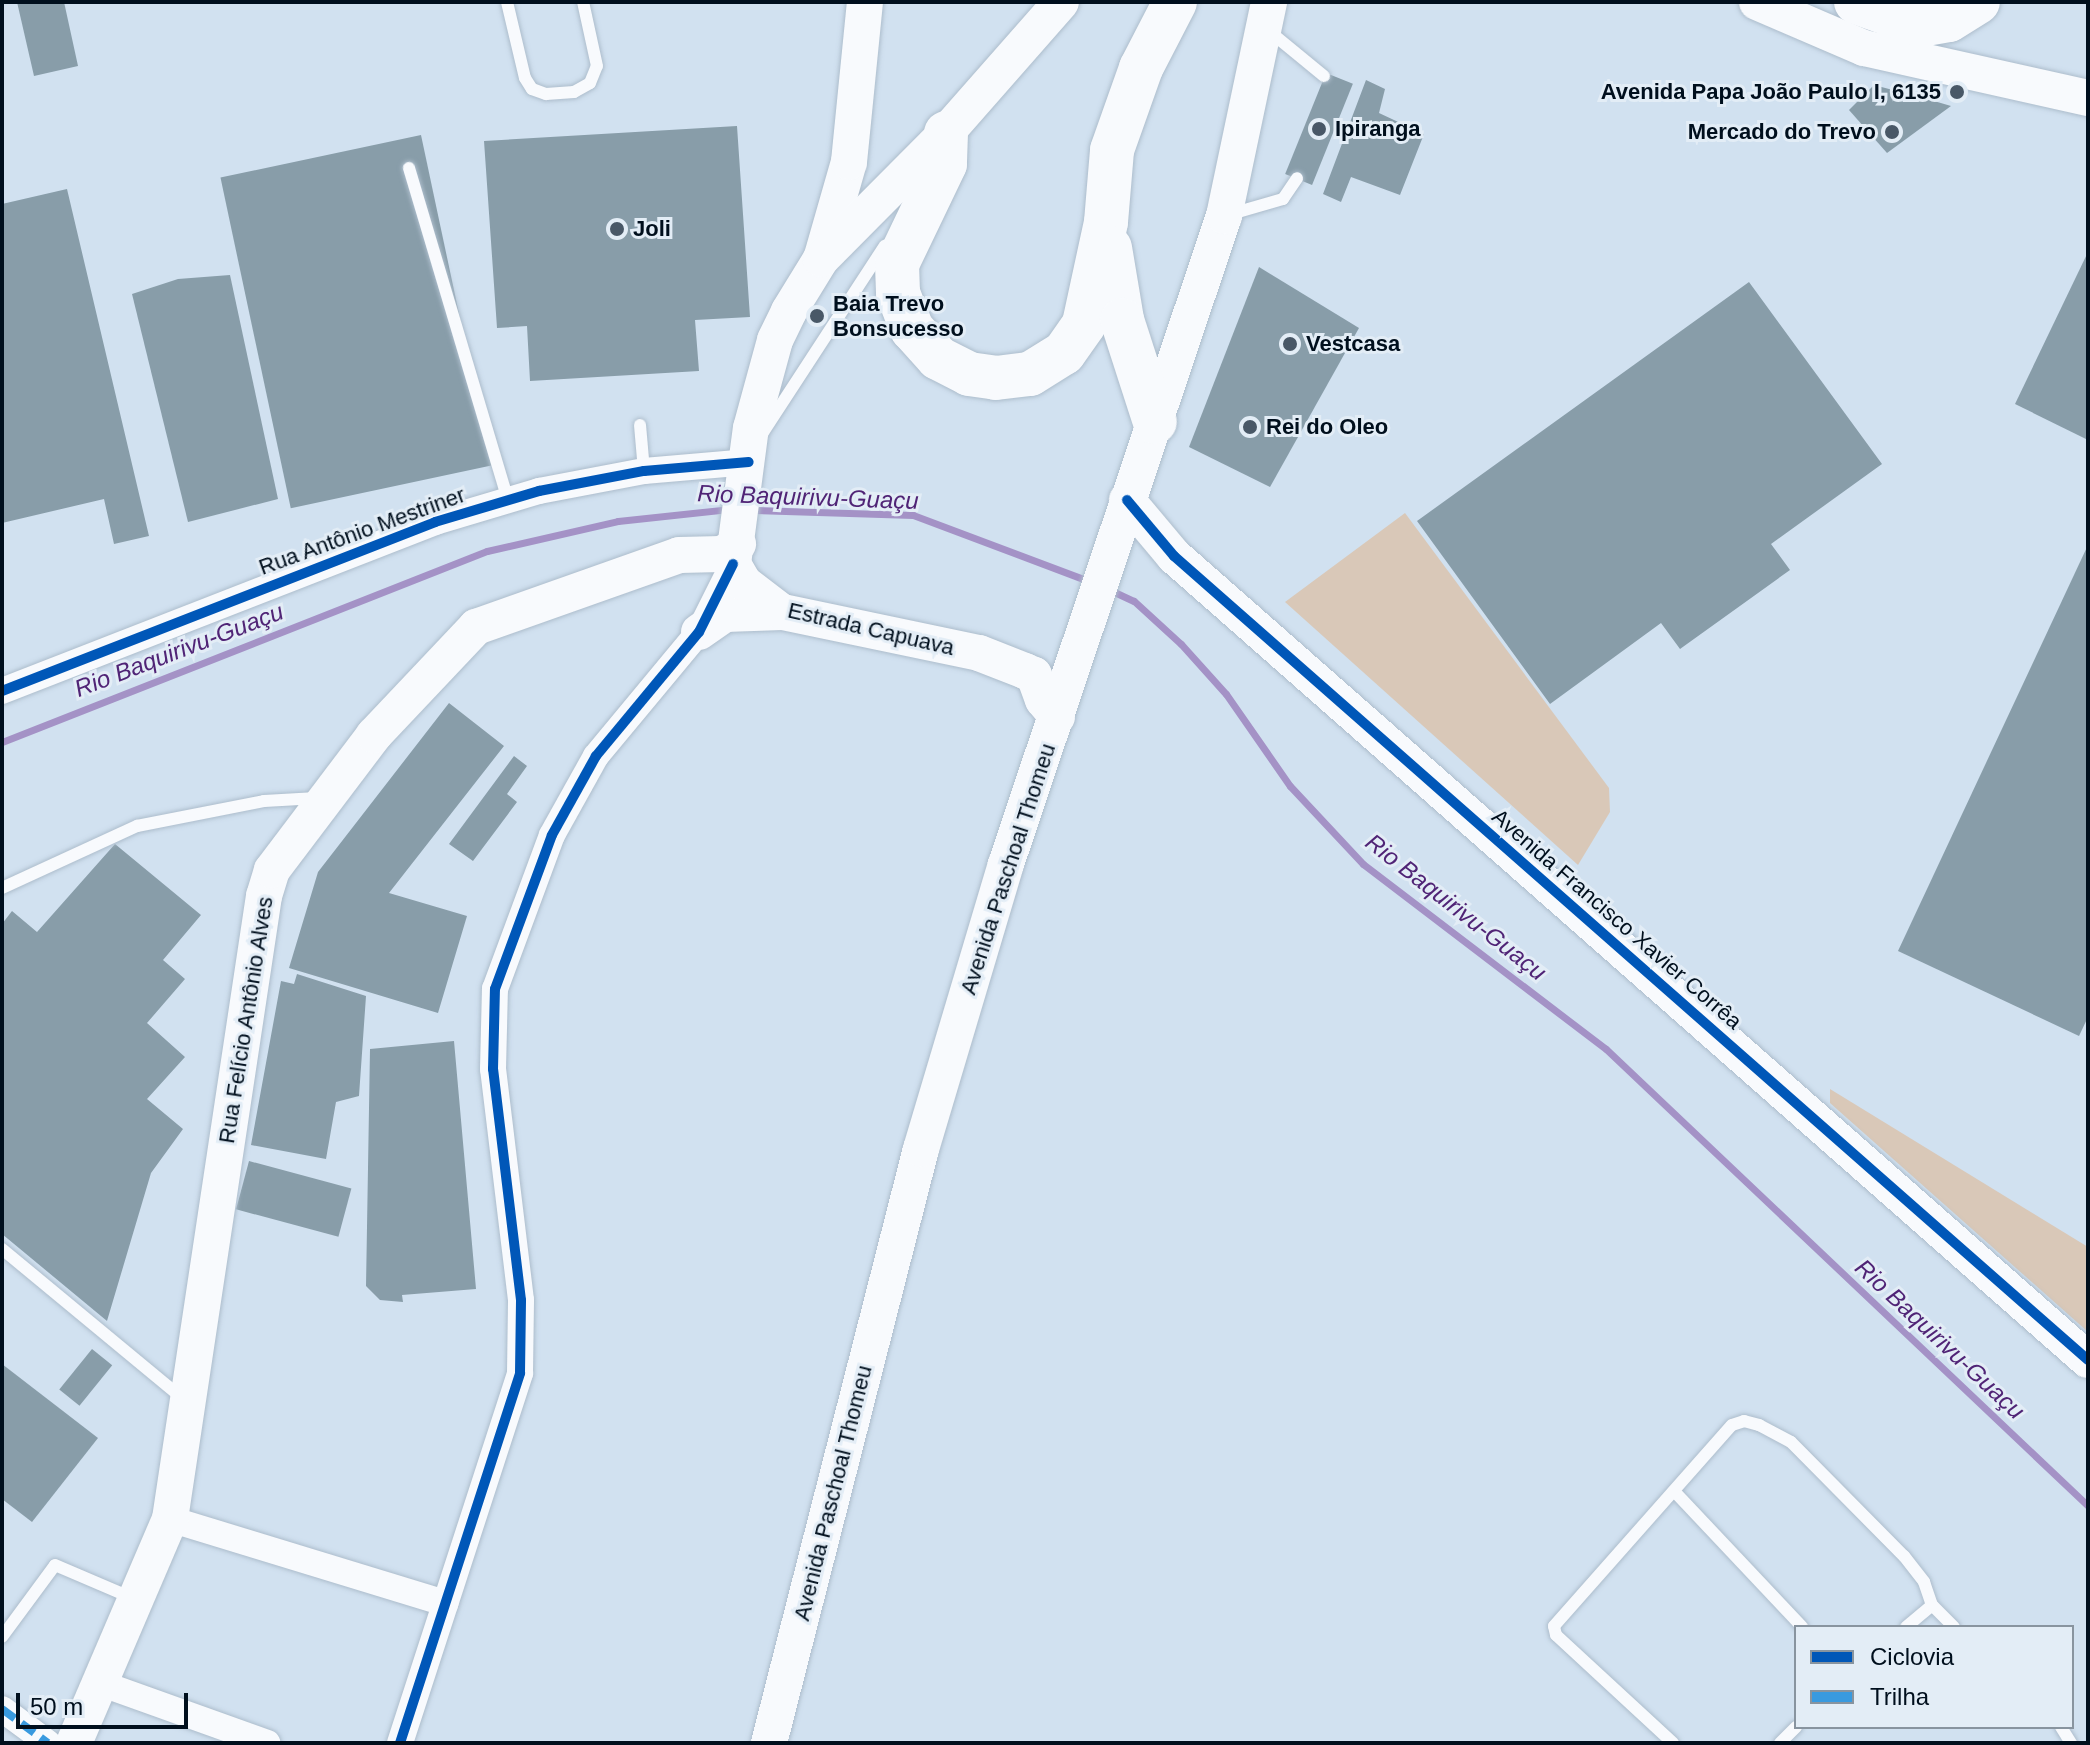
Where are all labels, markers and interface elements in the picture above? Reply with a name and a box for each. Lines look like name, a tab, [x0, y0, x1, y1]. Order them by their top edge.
place label: Avenida Papa João Paulo I, 6135	[1601, 79, 1941, 105]
marker: Avenida Papa João Paulo I, 6135	[1948, 83, 1966, 101]
place label: Ipiranga	[1335, 116, 1421, 142]
place label: Mercado do Trevo	[1688, 119, 1876, 145]
marker: Ipiranga	[1310, 120, 1328, 138]
marker: Mercado do Trevo	[1883, 123, 1901, 141]
place label: Joli	[633, 216, 671, 242]
marker: Joli	[608, 220, 626, 238]
place label: Baia Trevo Bonsucesso	[833, 290, 964, 342]
marker: Baia Trevo Bonsucesso	[808, 307, 826, 325]
place label: Vestcasa	[1306, 331, 1400, 357]
marker: Vestcasa	[1281, 335, 1299, 353]
place label: Rei do Oleo	[1266, 414, 1388, 440]
marker: Rei do Oleo	[1241, 418, 1259, 436]
water label: Rio Baquirivu-Guaçu	[697, 479, 919, 515]
street label: Rua Antônio Mestriner	[255, 481, 469, 581]
water label: Rio Baquirivu-Guaçu	[70, 597, 288, 703]
street label: Estrada Capuava	[785, 597, 957, 661]
street label: Avenida Paschoal Thomeu	[955, 740, 1061, 998]
street label: Avenida Francisco Xavier Corrêa	[1487, 803, 1747, 1035]
water label: Rio Baquirivu-Guaçu	[1360, 827, 1552, 987]
street label: Rua Felício Antônio Alves	[213, 894, 279, 1146]
water label: Rio Baquirivu-Guaçu	[1849, 1253, 2031, 1425]
street label: Avenida Paschoal Thomeu	[788, 1362, 878, 1624]
legend	[1794, 1625, 2074, 1729]
text: Ciclovia	[1870, 1643, 1954, 1670]
scale bar	[20, 1677, 192, 1727]
text: Trilha	[1870, 1683, 1929, 1710]
text: 50 m	[30, 1693, 83, 1720]

